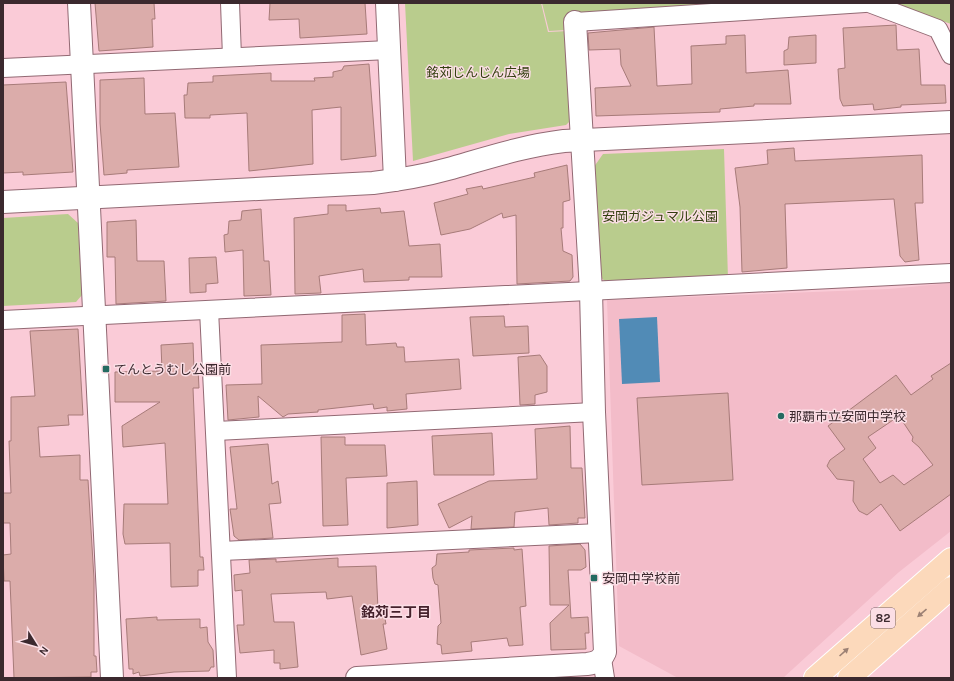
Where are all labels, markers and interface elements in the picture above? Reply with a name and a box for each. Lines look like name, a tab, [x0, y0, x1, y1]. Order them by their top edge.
park label: 銘苅じんじん広場	[426, 65, 530, 80]
park label: 安岡ガジュマル公園	[602, 209, 718, 224]
place label: てんとうむし公園前	[114, 362, 231, 377]
marker: てんとうむし公園前	[101, 364, 111, 374]
place label: 那覇市立安岡中学校	[789, 409, 906, 424]
marker: 那覇市立安岡中学校	[776, 411, 786, 421]
place label: 安岡中学校前	[602, 571, 680, 586]
marker: 安岡中学校前	[589, 573, 599, 583]
district label: 銘苅三丁目	[361, 604, 431, 621]
road number: 82	[871, 608, 895, 628]
one-way arrow	[917, 609, 927, 618]
north arrow	[16, 625, 56, 665]
text: N	[36, 644, 51, 658]
one-way arrow	[839, 648, 850, 657]

